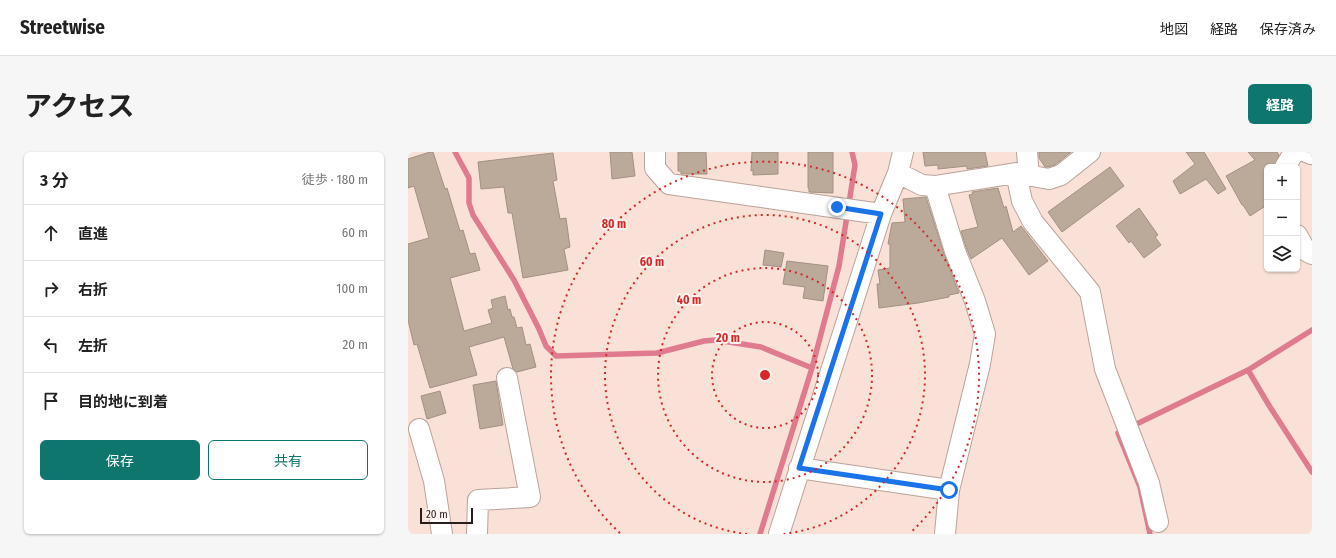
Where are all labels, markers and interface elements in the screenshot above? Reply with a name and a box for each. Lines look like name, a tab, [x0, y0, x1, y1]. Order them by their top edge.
text: Streetwise	[20, 16, 105, 39]
text: 地図	[1160, 21, 1188, 38]
text: 経路	[1210, 21, 1238, 38]
text: 保存済み	[1260, 21, 1316, 38]
button: 経路	[1248, 84, 1312, 124]
text: アクセス	[24, 90, 135, 123]
map controls	[1264, 164, 1300, 272]
button: +	[1264, 164, 1300, 200]
text: 3 分	[40, 170, 69, 191]
text: 徒歩 · 180 m	[302, 172, 368, 187]
route end	[828, 198, 846, 216]
button: −	[1264, 200, 1300, 236]
text: 80 m	[602, 217, 626, 231]
icon: ahead	[40, 222, 62, 244]
text: 直進	[78, 225, 108, 243]
text: 60 m	[342, 225, 368, 240]
button: layers	[1264, 236, 1300, 272]
text: 60 m	[640, 255, 664, 269]
icon: right	[40, 278, 62, 300]
text: 右折	[78, 281, 108, 299]
text: 100 m	[336, 281, 368, 296]
text: 40 m	[677, 293, 701, 307]
text: 20 m	[715, 331, 740, 345]
icon: left	[40, 334, 62, 356]
text: 左折	[78, 337, 108, 355]
text: 20 m	[342, 337, 368, 352]
centre of rings	[758, 368, 772, 382]
icon: arrive	[40, 390, 62, 412]
text: 目的地に到着	[78, 393, 168, 411]
button: 保存	[40, 440, 200, 480]
button: 共有	[208, 440, 368, 480]
route start	[940, 481, 958, 499]
scale bar	[420, 506, 473, 525]
text: 20 m	[426, 508, 448, 521]

